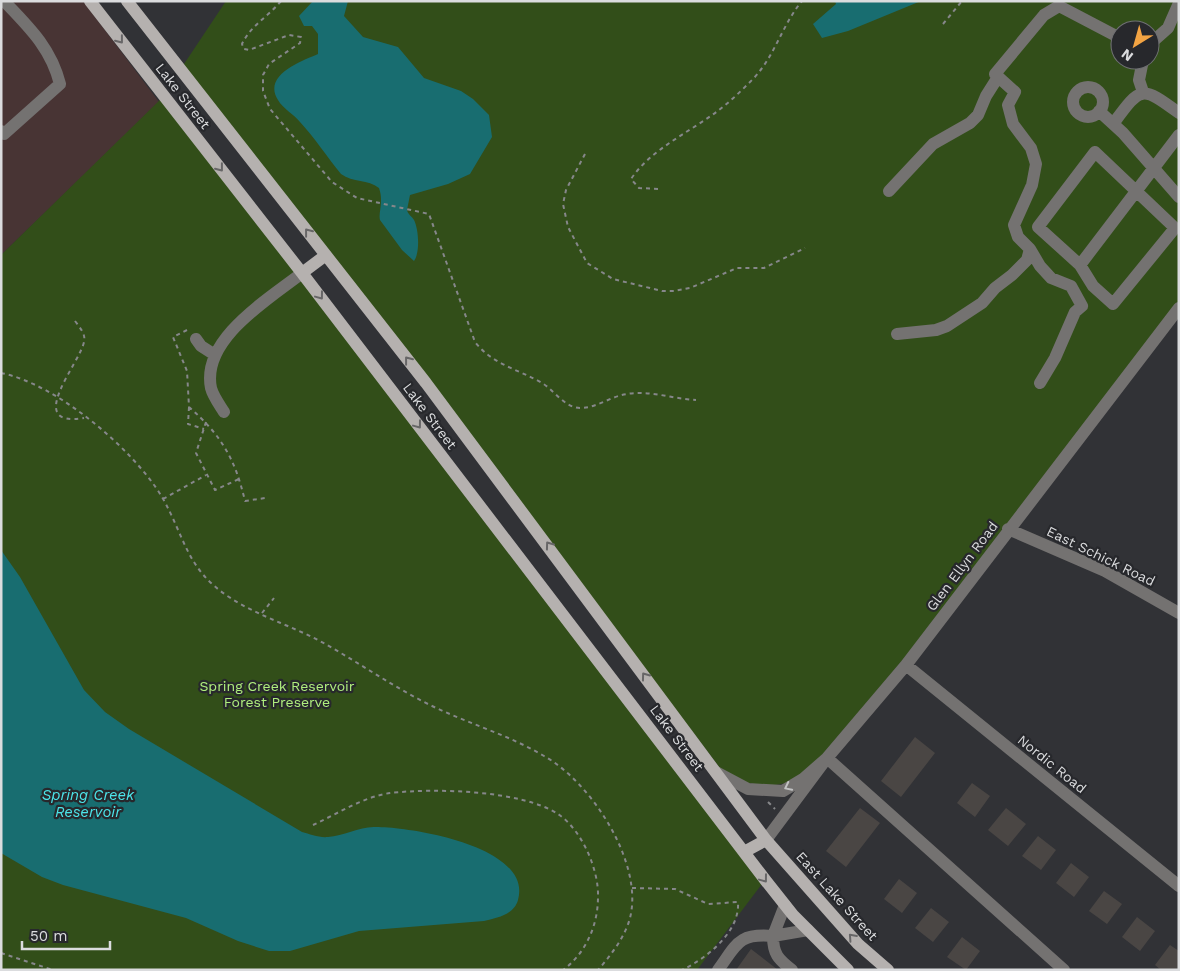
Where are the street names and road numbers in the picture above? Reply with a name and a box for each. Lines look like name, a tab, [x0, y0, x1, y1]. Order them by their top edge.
street label: Lake Street	[152, 60, 214, 132]
street label: Lake Street	[400, 380, 460, 452]
street label: Glen Ellyn Road	[923, 518, 1001, 614]
street label: East Schick Road	[1044, 523, 1158, 589]
street label: Lake Street	[647, 702, 707, 774]
street label: Nordic Road	[1015, 732, 1089, 796]
street label: East Lake Street	[793, 848, 881, 944]

